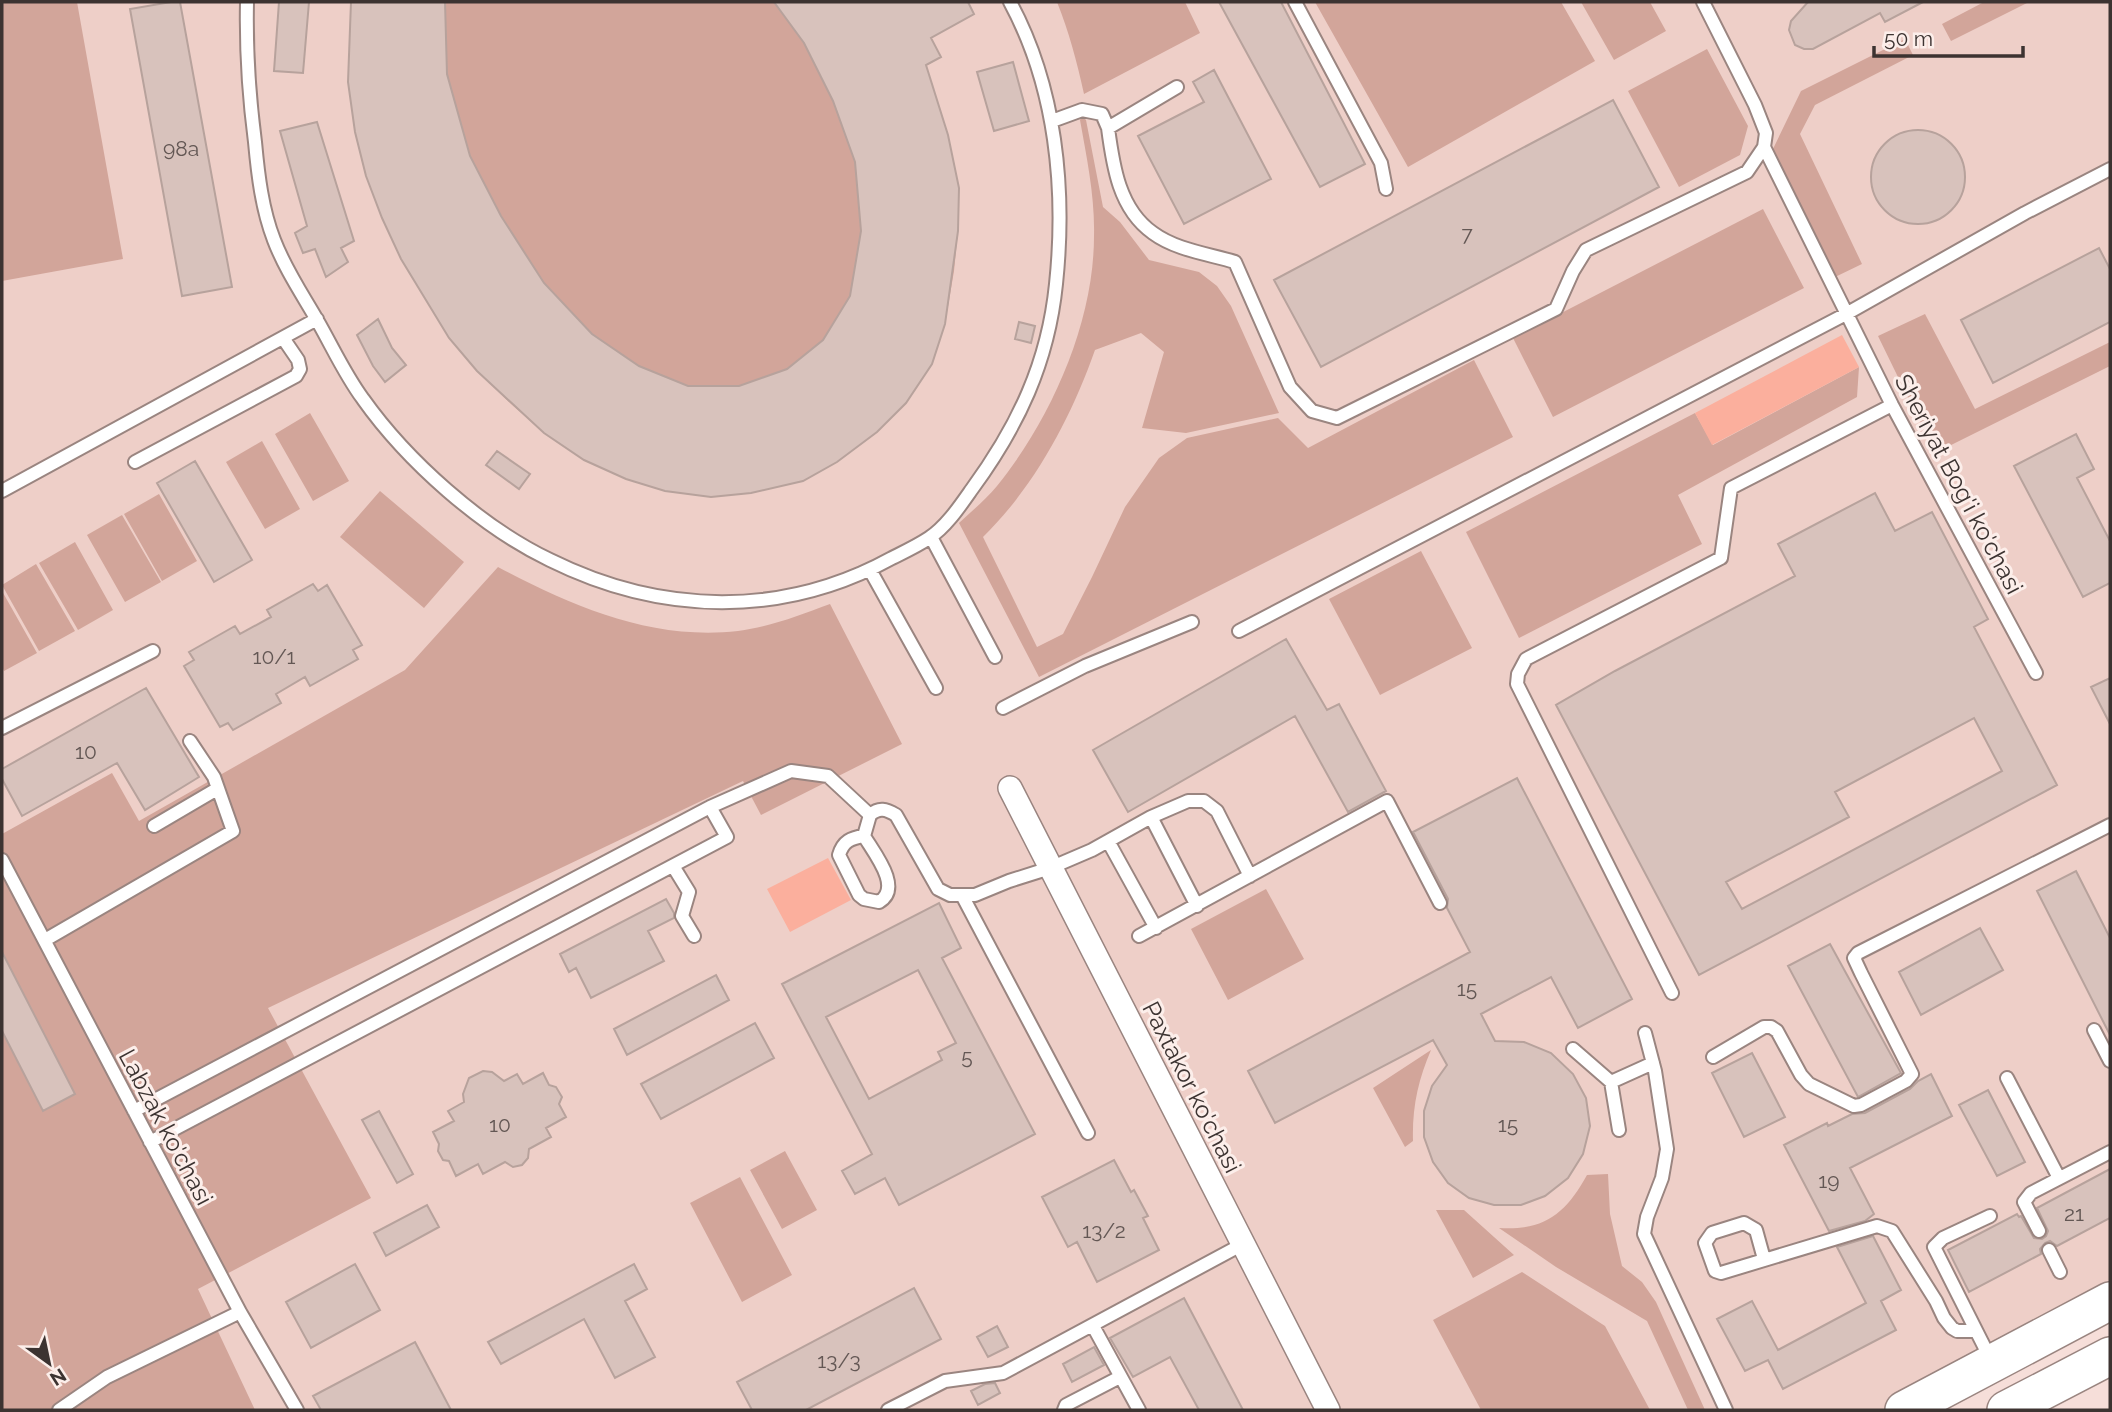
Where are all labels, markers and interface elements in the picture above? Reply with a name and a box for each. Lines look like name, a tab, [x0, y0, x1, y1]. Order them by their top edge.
scale bar	[1874, 14, 2023, 58]
text: 50 m	[1884, 26, 1933, 51]
house number: 98a	[163, 136, 199, 161]
house number: 7	[1461, 221, 1473, 246]
street label: Sheriyat Bog'i ko'chasi	[1889, 369, 2029, 599]
house number: 10/1	[253, 644, 295, 669]
house number: 10	[75, 739, 97, 764]
house number: 15	[1457, 976, 1477, 1001]
street label: Paxtakor ko'chasi	[1136, 996, 1248, 1178]
street label: Labzak ko'chasi	[113, 1044, 219, 1210]
house number: 5	[961, 1044, 973, 1069]
house number: 10	[489, 1112, 511, 1137]
house number: 15	[1498, 1112, 1518, 1137]
house number: 19	[1818, 1168, 1840, 1193]
house number: 21	[2064, 1201, 2084, 1226]
house number: 13/2	[1082, 1218, 1126, 1243]
north arrow	[14, 1328, 84, 1398]
house number: 13/3	[817, 1348, 861, 1373]
text: N	[46, 1364, 70, 1390]

